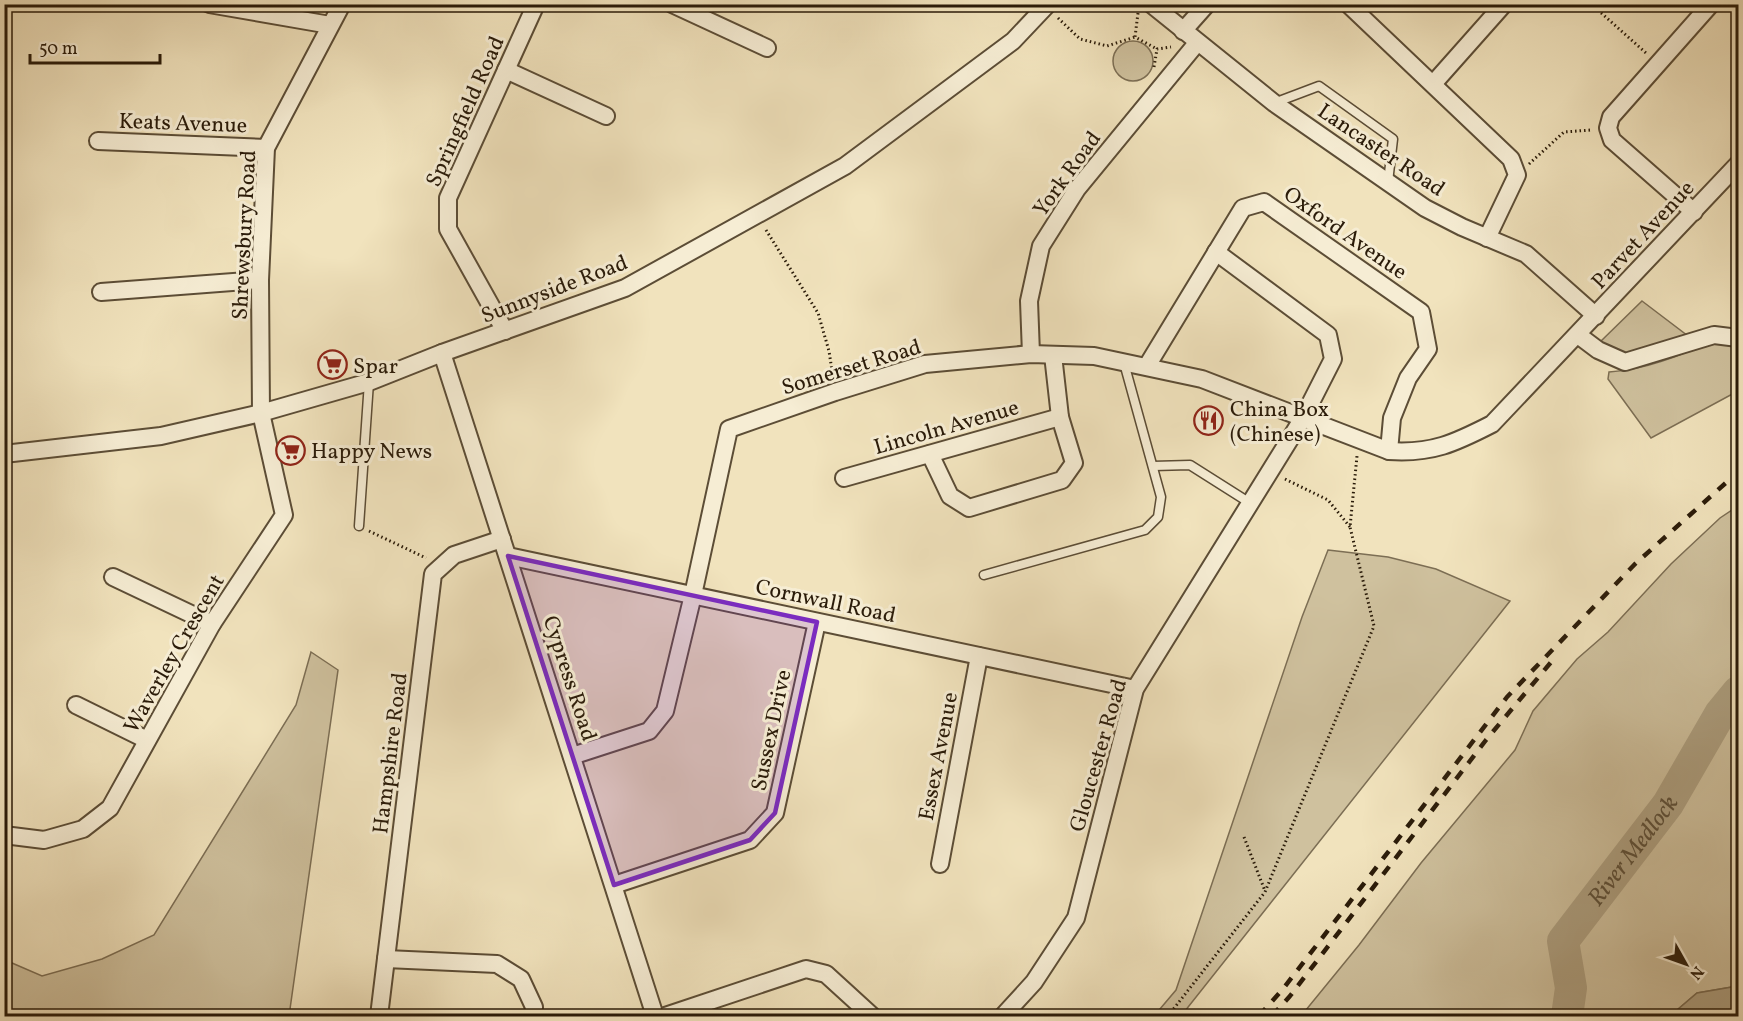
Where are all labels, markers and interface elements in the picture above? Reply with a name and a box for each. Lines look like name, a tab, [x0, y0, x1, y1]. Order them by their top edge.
scale bar	[30, 27, 160, 65]
street label: Springfield Road	[419, 32, 513, 192]
text: 50 m	[39, 37, 78, 62]
street label: Lancaster Road	[1311, 97, 1451, 205]
street label: Keats Avenue	[118, 107, 248, 142]
street label: York Road	[1026, 125, 1110, 224]
street label: Shrewsbury Road	[226, 149, 265, 321]
street label: Parvet Avenue	[1585, 174, 1703, 297]
street label: Oxford Avenue	[1276, 180, 1413, 288]
street label: Sunnyside Road	[477, 248, 633, 333]
street label: Somerset Road	[778, 332, 925, 404]
supermarket icon: Spar	[316, 349, 348, 381]
place label: Spar	[353, 352, 398, 383]
street label: Lincoln Avenue	[871, 393, 1023, 464]
place label: China Box (Chinese)	[1230, 395, 1329, 451]
restaurant icon: China Box (Chinese)	[1193, 405, 1225, 437]
supermarket icon: Happy News	[274, 434, 306, 466]
place label: Happy News	[311, 437, 432, 468]
street label: Waverley Crescent	[117, 569, 233, 739]
street label: Cornwall Road	[752, 572, 899, 632]
street label: Cypress Road	[534, 612, 604, 746]
street label: Sussex Drive	[744, 667, 800, 794]
street label: Hampshire Road	[366, 671, 417, 836]
street label: Gloucester Road	[1063, 676, 1136, 836]
street label: Essex Avenue	[912, 690, 967, 823]
water label: River Medlock	[1580, 790, 1688, 914]
north arrow	[1656, 934, 1716, 994]
text: N	[1684, 961, 1708, 984]

